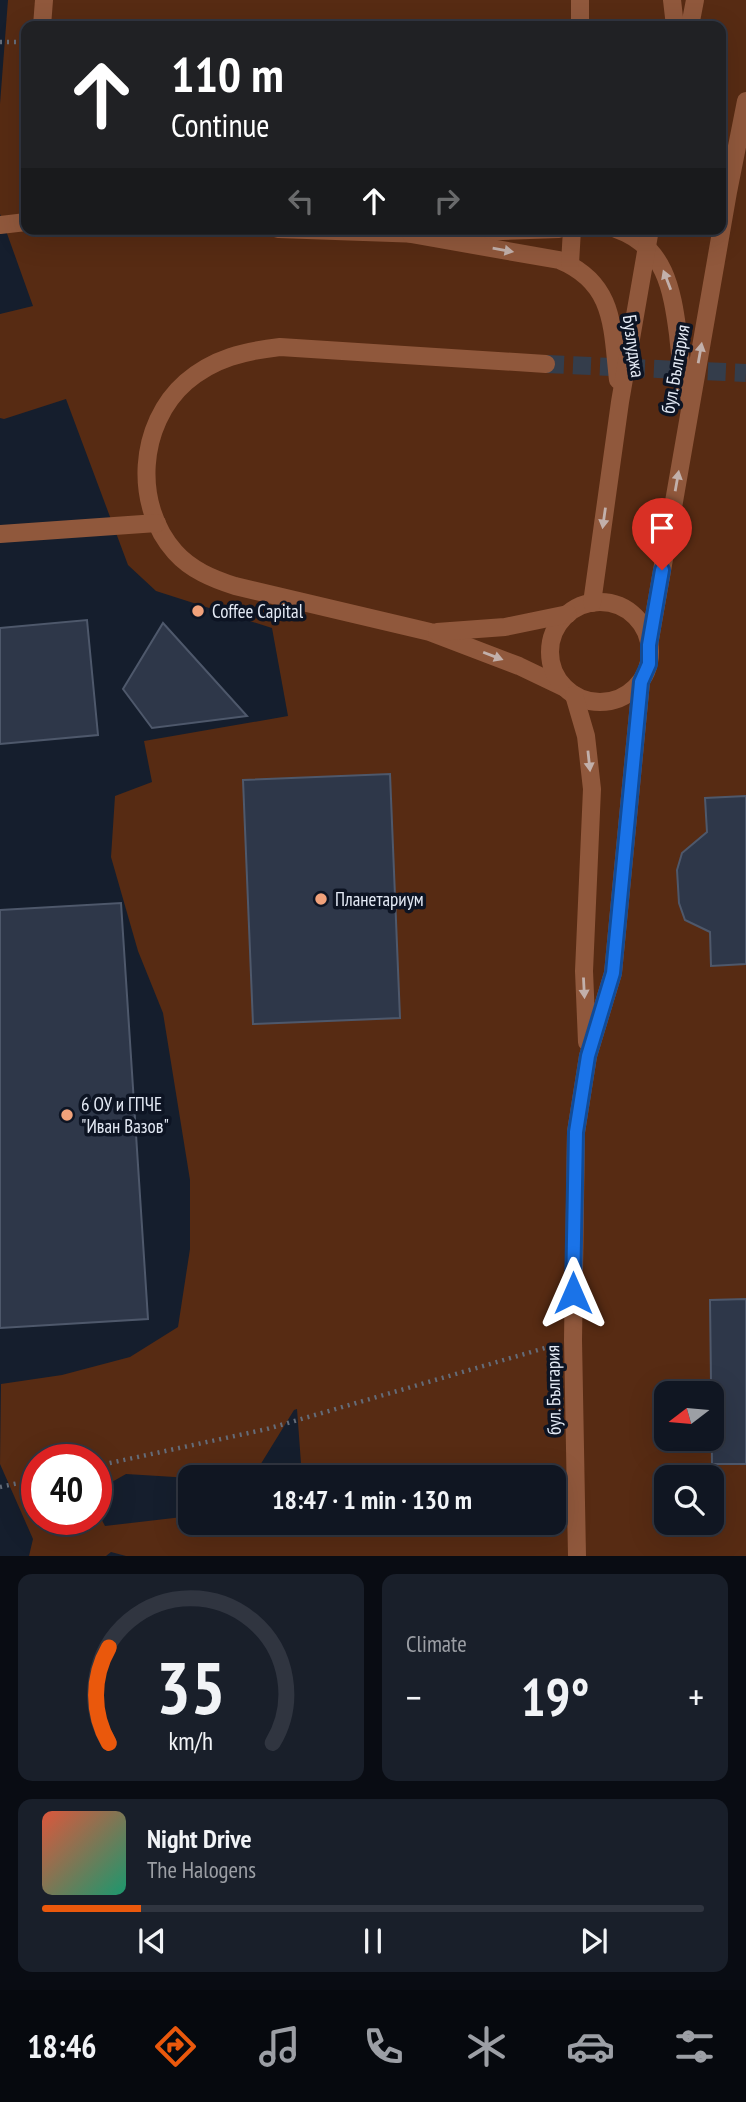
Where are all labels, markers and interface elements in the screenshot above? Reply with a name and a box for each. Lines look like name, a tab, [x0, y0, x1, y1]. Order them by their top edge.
text: 110 m	[171, 42, 284, 106]
icon: ahead	[56, 49, 147, 140]
text: Continue	[171, 104, 270, 146]
icon: left	[282, 182, 320, 220]
icon: ahead	[355, 182, 393, 220]
icon: right	[428, 182, 466, 220]
one-way arrow	[492, 245, 514, 256]
one-way arrow	[661, 270, 672, 291]
street label: Бузлуджа	[618, 313, 650, 379]
street label: бул. България	[655, 323, 695, 415]
one-way arrow	[695, 342, 706, 364]
one-way arrow	[672, 470, 683, 492]
pin	[632, 498, 692, 570]
one-way arrow	[598, 507, 609, 529]
icon: arrive	[643, 509, 681, 547]
place label: Coffee Capital	[212, 599, 304, 623]
marker: Coffee Capital	[190, 603, 206, 619]
one-way arrow	[483, 651, 504, 662]
one-way arrow	[584, 750, 595, 772]
place label: Планетариум	[335, 887, 424, 911]
marker: Планетариум	[313, 891, 329, 907]
one-way arrow	[579, 977, 590, 999]
place label: 6 ОУ и ГПЧЕ "Иван Вазов"	[81, 1092, 169, 1138]
marker: 6 ОУ и ГПЧЕ "Иван Вазов"	[59, 1107, 75, 1123]
position arrow	[536, 1256, 610, 1330]
street label: бул. България	[540, 1345, 566, 1435]
north arrow	[654, 1381, 724, 1451]
map controls	[654, 1381, 724, 1535]
speed limit sign: 40	[21, 1444, 112, 1535]
button: search	[654, 1465, 724, 1535]
text: 18:47 · 1 min · 130 m	[272, 1483, 472, 1516]
text: Climate	[406, 1629, 467, 1658]
text: 35	[156, 1640, 226, 1734]
text: 19°	[521, 1663, 589, 1730]
text: −	[406, 1672, 422, 1721]
text: +	[688, 1672, 704, 1721]
text: km/h	[169, 1725, 213, 1757]
text: Night Drive	[147, 1822, 252, 1855]
text: The Halogens	[147, 1855, 256, 1884]
icon: previous	[133, 1922, 171, 1960]
icon: pause	[354, 1922, 392, 1960]
icon: next	[575, 1922, 613, 1960]
icon: directions	[151, 2022, 200, 2071]
icon: music	[255, 2022, 304, 2071]
icon: phone	[359, 2022, 408, 2071]
icon: climate	[462, 2022, 511, 2071]
icon: car	[566, 2022, 615, 2071]
icon: filters	[670, 2022, 719, 2071]
text: 18:46	[27, 2025, 97, 2067]

